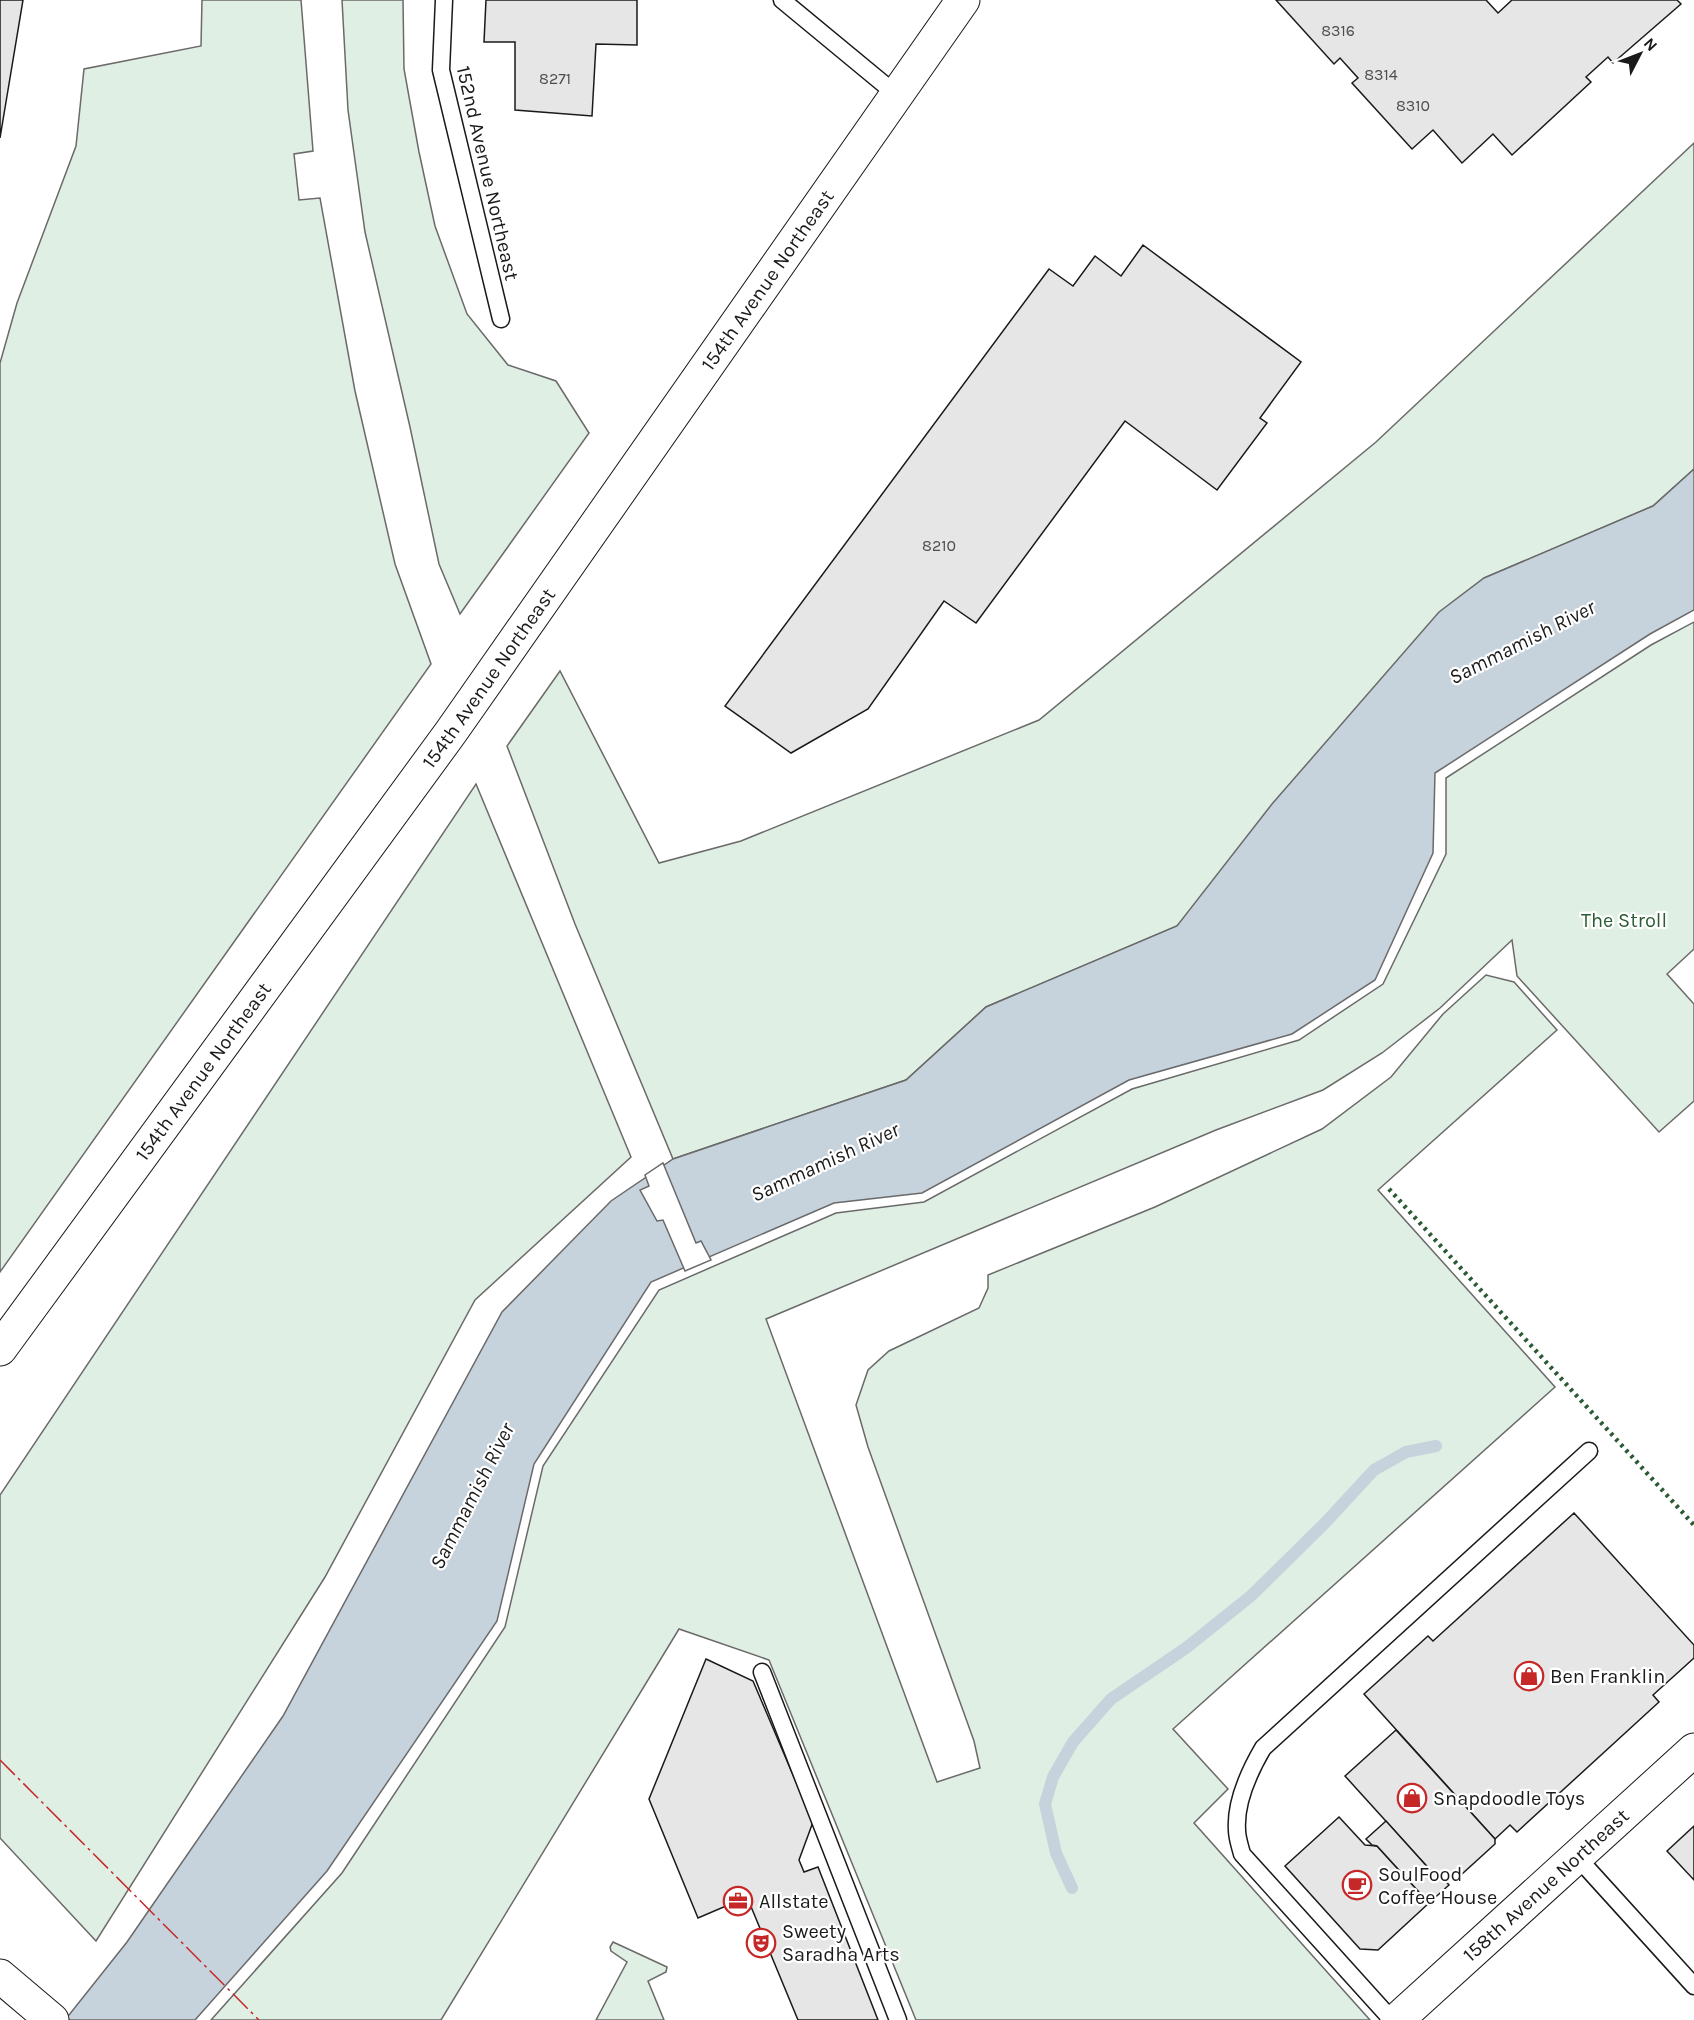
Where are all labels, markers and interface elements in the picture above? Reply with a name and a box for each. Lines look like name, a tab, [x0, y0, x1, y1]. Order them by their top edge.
house number: 8316	[1321, 21, 1355, 40]
north arrow	[1610, 24, 1670, 84]
text: N	[1640, 34, 1662, 55]
street label: 152nd Avenue Northeast	[452, 64, 524, 283]
house number: 8314	[1364, 65, 1398, 84]
house number: 8271	[539, 69, 571, 88]
house number: 8310	[1396, 96, 1430, 115]
street label: 154th Avenue Northeast	[697, 185, 839, 375]
house number: 8210	[922, 536, 956, 555]
street label: 154th Avenue Northeast	[418, 583, 560, 773]
water label: Sammamish River	[1445, 594, 1600, 689]
park label: The Stroll	[1581, 909, 1667, 932]
street label: 154th Avenue Northeast	[131, 978, 276, 1165]
water label: Sammamish River	[747, 1117, 904, 1207]
water label: Sammamish River	[425, 1418, 520, 1573]
shop icon: Ben Franklin	[1513, 1660, 1545, 1692]
place label: Ben Franklin	[1550, 1665, 1665, 1688]
shop icon: Snapdoodle Toys	[1396, 1782, 1428, 1814]
place label: Snapdoodle Toys	[1433, 1787, 1585, 1810]
street label: 158th Avenue Northeast	[1458, 1804, 1634, 1966]
place label: SoulFood Coffee House	[1378, 1863, 1497, 1909]
cafe icon: SoulFood Coffee House	[1341, 1869, 1373, 1901]
office icon: Allstate	[722, 1885, 754, 1917]
place label: Allstate	[759, 1890, 829, 1913]
place label: Sweety Saradha Arts	[782, 1920, 900, 1966]
theatre icon: Sweety Saradha Arts	[745, 1927, 777, 1959]

